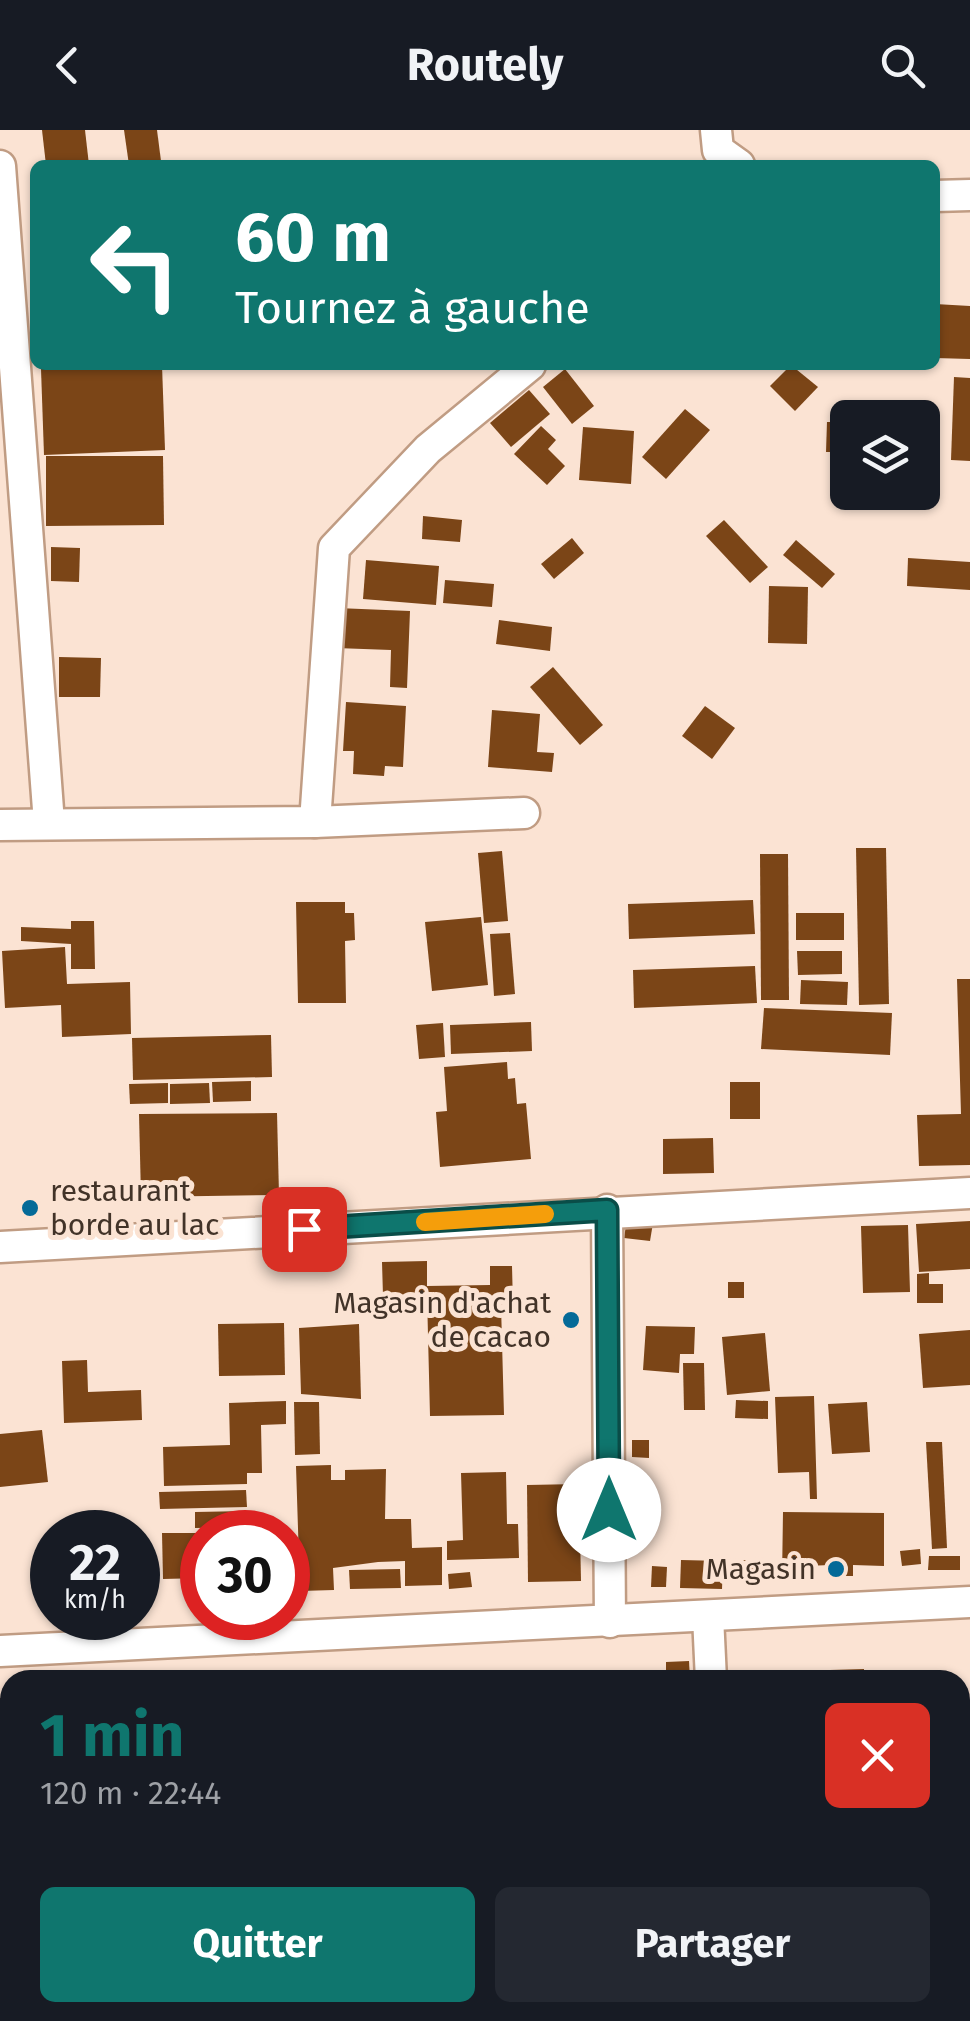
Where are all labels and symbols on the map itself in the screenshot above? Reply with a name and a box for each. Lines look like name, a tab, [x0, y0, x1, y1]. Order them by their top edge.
place label: restaurant borde au lac	[50, 1173, 219, 1243]
pin	[262, 1187, 347, 1272]
marker: restaurant borde au lac	[19, 1197, 41, 1219]
place label: Magasin d'achat de cacao	[333, 1285, 551, 1355]
marker: Magasin d'achat de cacao	[560, 1309, 582, 1331]
position arrow	[557, 1458, 661, 1562]
speed limit sign: 30	[180, 1510, 310, 1640]
place label: Magasin	[706, 1551, 816, 1587]
marker: Magasin	[825, 1558, 847, 1580]

